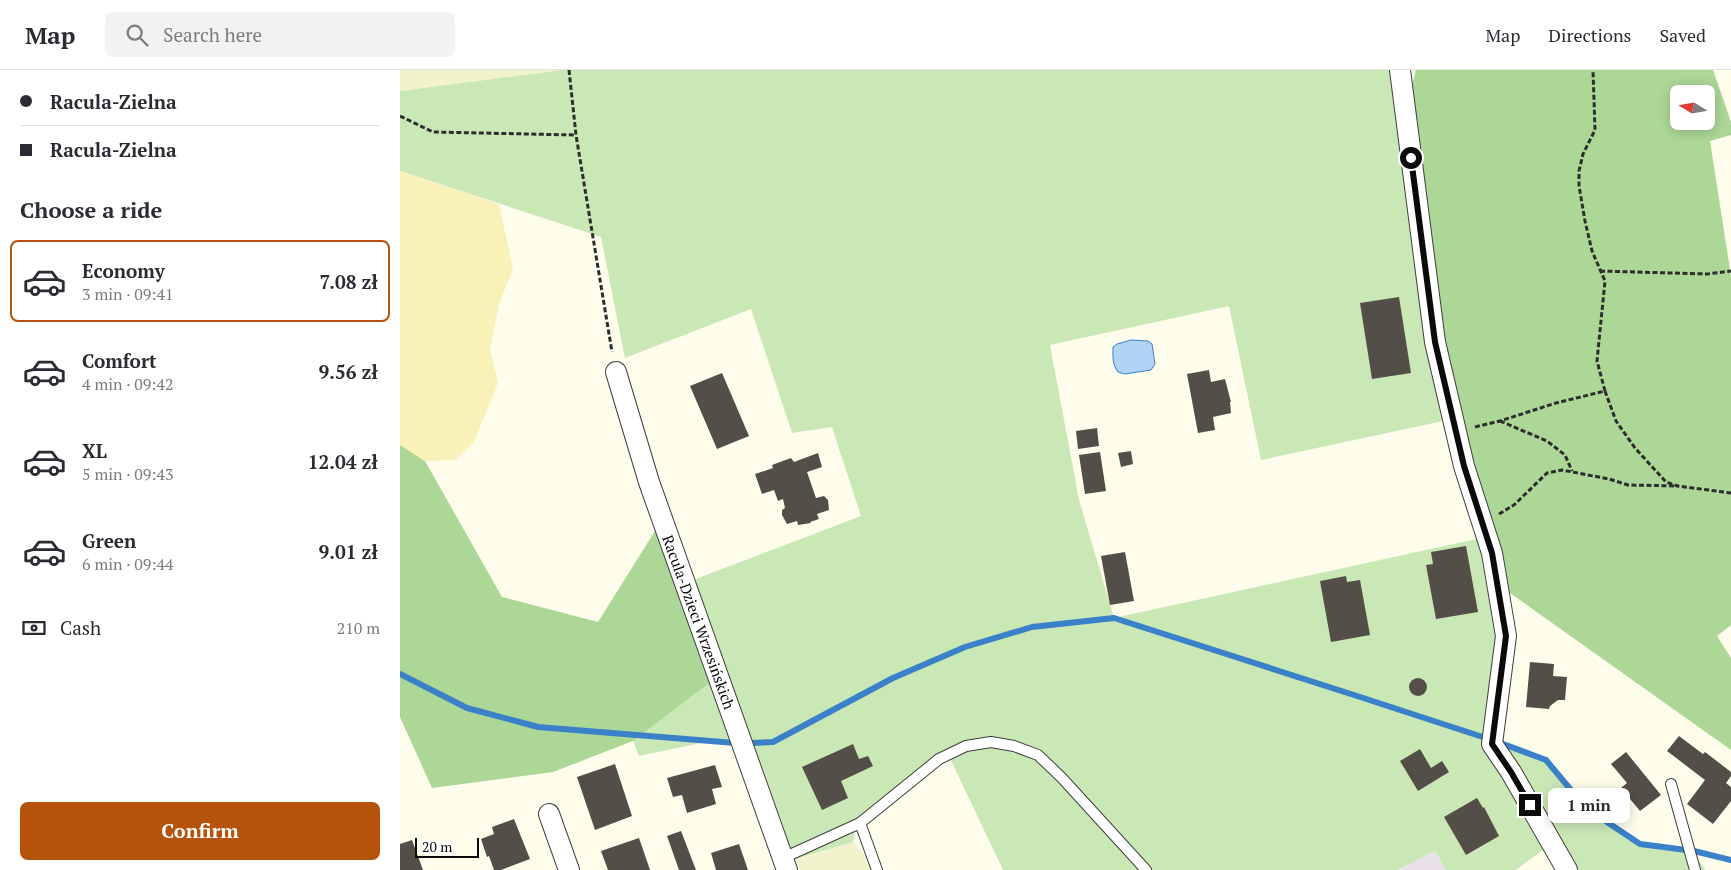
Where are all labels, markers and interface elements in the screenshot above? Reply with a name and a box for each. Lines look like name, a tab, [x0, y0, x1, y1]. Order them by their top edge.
search box	[105, 12, 455, 57]
text: Map	[25, 19, 75, 51]
icon: search	[123, 21, 151, 49]
text: Search here	[163, 22, 262, 47]
text: Map	[1485, 23, 1520, 47]
text: Directions	[1548, 23, 1631, 47]
text: Saved	[1659, 23, 1706, 47]
north arrow	[1670, 85, 1715, 130]
map controls	[1670, 85, 1715, 130]
text: Racula-Zielna	[50, 89, 177, 114]
text: Racula-Zielna	[50, 137, 177, 162]
route start	[1400, 147, 1422, 169]
text: Choose a ride	[20, 195, 162, 224]
text: Economy	[82, 258, 165, 283]
icon: car	[22, 259, 67, 304]
text: 7.08 zł	[320, 269, 378, 294]
text: 3 min · 09:41	[82, 283, 174, 305]
text: Comfort	[82, 348, 157, 373]
icon: car	[22, 349, 67, 394]
text: 9.56 zł	[319, 359, 378, 384]
text: 4 min · 09:42	[82, 373, 174, 395]
text: XL	[82, 438, 107, 463]
icon: car	[22, 439, 67, 484]
text: 12.04 zł	[308, 449, 378, 474]
text: 5 min · 09:43	[82, 463, 174, 485]
text: Green	[82, 528, 136, 553]
icon: car	[22, 529, 67, 574]
street label: Racula-Dzieci Wrzesińskich	[658, 532, 740, 712]
text: 9.01 zł	[319, 539, 378, 564]
text: 6 min · 09:44	[82, 553, 174, 575]
icon: cash	[20, 614, 48, 642]
text: Cash	[60, 615, 101, 640]
text: 210 m	[337, 617, 380, 639]
callout: 1 min	[1548, 788, 1630, 822]
route end	[1519, 794, 1541, 816]
text: 1 min	[1567, 794, 1611, 816]
button: Confirm	[20, 802, 380, 860]
scale bar	[415, 835, 479, 858]
text: 20 m	[422, 837, 452, 856]

